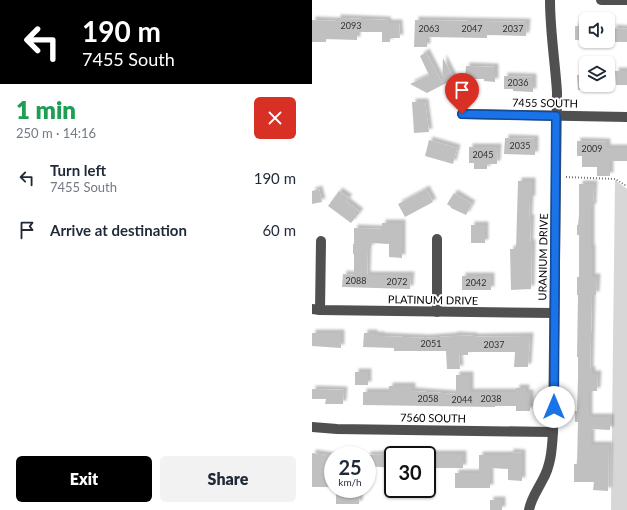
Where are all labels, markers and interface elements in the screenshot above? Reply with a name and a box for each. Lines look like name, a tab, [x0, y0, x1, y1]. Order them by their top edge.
map controls	[579, 12, 615, 92]
button: sound	[579, 12, 615, 48]
text: 190 m	[82, 14, 161, 48]
icon: left	[16, 16, 68, 68]
house number: 2093	[341, 20, 361, 31]
house number: 2063	[419, 23, 439, 34]
house number: 2047	[462, 23, 482, 34]
house number: 2037	[503, 23, 523, 34]
text: 7455 South	[82, 48, 175, 70]
button: layers	[579, 56, 615, 92]
pin	[445, 73, 479, 114]
house number: 2036	[508, 77, 528, 88]
icon: arrive	[451, 79, 473, 101]
text: 1 min	[16, 95, 76, 124]
street label: 7455 SOUTH	[512, 95, 578, 110]
button: close	[254, 97, 296, 139]
text: 250 m · 14:16	[16, 125, 96, 141]
house number: 2035	[510, 140, 530, 151]
house number: 2009	[582, 143, 602, 154]
house number: 2045	[473, 149, 493, 160]
text: Turn left	[50, 161, 106, 179]
icon: left	[16, 167, 38, 189]
text: 190 m	[254, 169, 296, 187]
text: 7455 South	[50, 179, 117, 195]
street label: URANIUM DRIVE	[535, 213, 550, 301]
icon: arrive	[16, 219, 38, 241]
text: Arrive at destination	[50, 221, 187, 239]
text: 60 m	[262, 221, 296, 239]
house number: 2088	[346, 275, 366, 286]
house number: 2072	[387, 276, 407, 287]
house number: 2042	[466, 277, 486, 288]
street label: PLATINUM DRIVE	[388, 292, 478, 307]
house number: 2051	[421, 338, 441, 349]
house number: 2037	[484, 339, 504, 350]
position arrow	[533, 386, 575, 428]
house number: 2058	[418, 393, 438, 404]
house number: 2038	[481, 393, 501, 404]
house number: 2044	[452, 394, 472, 405]
street label: 7560 SOUTH	[400, 410, 466, 425]
speed limit sign: 30	[384, 446, 436, 498]
text: 25	[338, 455, 362, 479]
button: Exit	[16, 456, 152, 502]
button: Share	[160, 456, 296, 502]
text: km/h	[338, 476, 362, 488]

